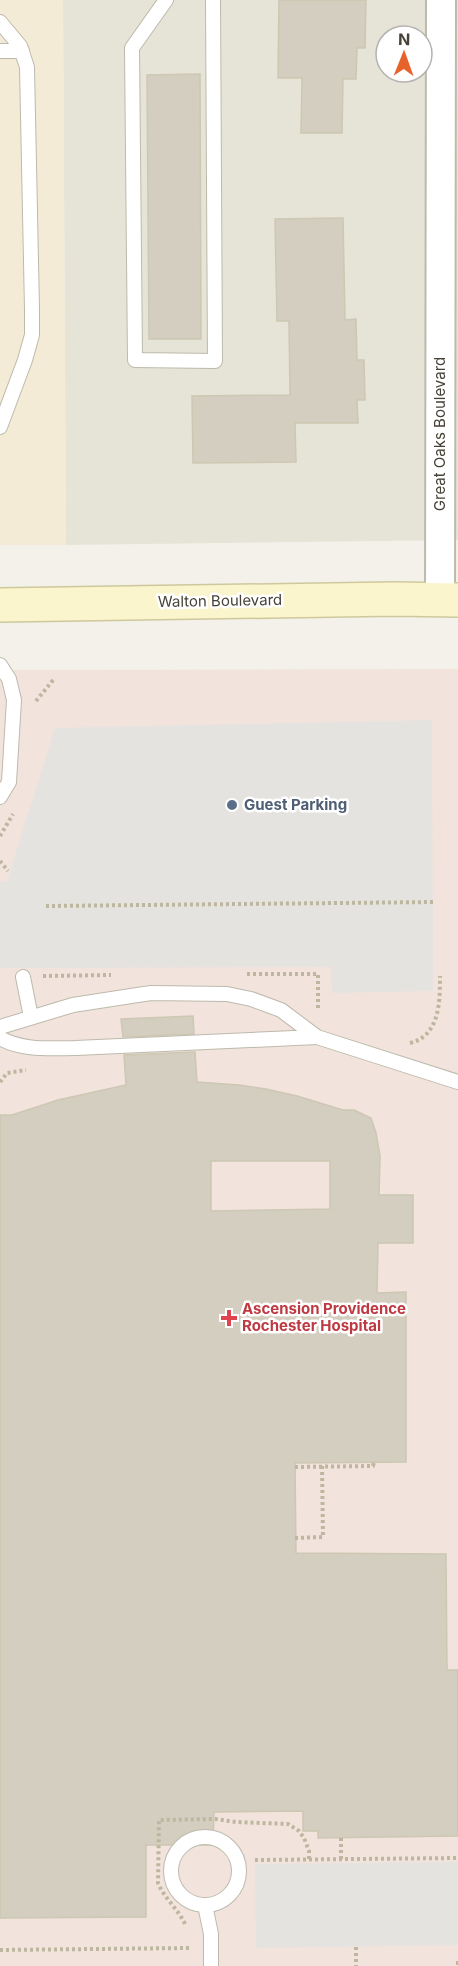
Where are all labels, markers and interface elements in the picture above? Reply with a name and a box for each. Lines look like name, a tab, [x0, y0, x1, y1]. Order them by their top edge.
north arrow	[374, 24, 434, 84]
text: N	[398, 29, 411, 49]
street label: Great Oaks Boulevard	[430, 357, 449, 511]
street label: Walton Boulevard	[158, 590, 282, 611]
place label: Guest Parking	[244, 795, 347, 814]
marker: Guest Parking	[225, 798, 239, 812]
place label: Ascension Providence Rochester Hospital	[242, 1299, 406, 1335]
marker: Ascension Providence Rochester Hospital	[220, 1309, 238, 1327]

